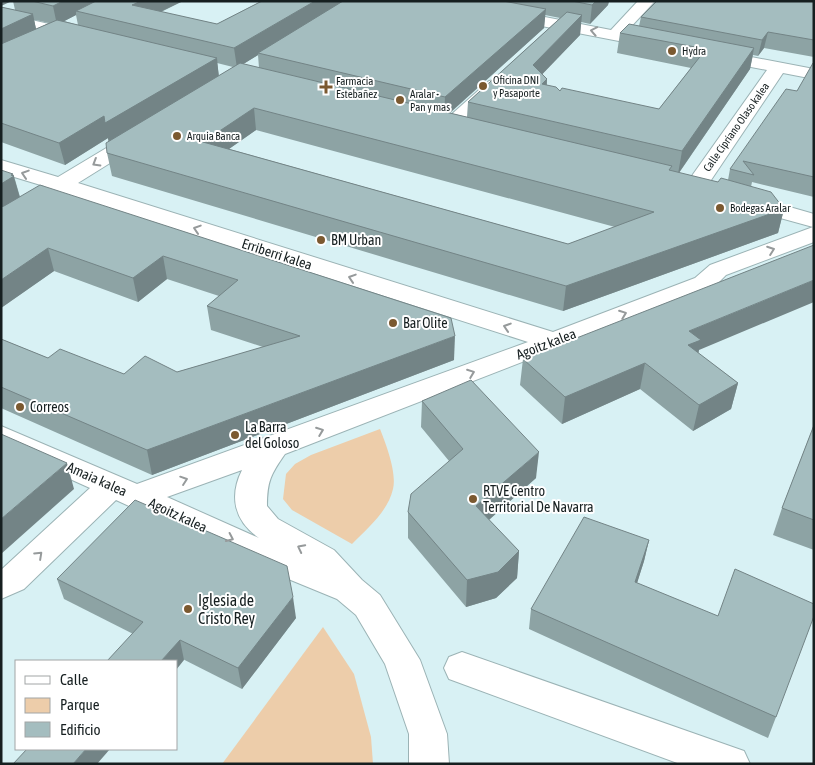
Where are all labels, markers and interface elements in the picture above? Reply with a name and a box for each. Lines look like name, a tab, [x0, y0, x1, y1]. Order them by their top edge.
one-way arrow	[590, 27, 599, 37]
marker: Hydra	[666, 45, 678, 57]
place label: Hydra	[682, 45, 706, 57]
place label: Oficina DNI y Pasaporte	[493, 74, 540, 99]
place label: Farmacia Estebañez	[336, 75, 377, 100]
marker: Oficina DNI y Pasaporte	[477, 80, 489, 92]
street label: Calle Cipriano Olaso kalea	[701, 80, 771, 174]
marker: Farmacia Estebañez	[320, 81, 332, 93]
place label: Aralar - Pan y mas	[410, 88, 450, 113]
marker: Aralar - Pan y mas	[394, 94, 406, 106]
marker: Arquia Banca	[171, 130, 183, 142]
place label: Arquia Banca	[187, 130, 240, 142]
one-way arrow	[93, 157, 102, 167]
one-way arrow	[22, 170, 30, 180]
marker: Bodegas Aralar	[714, 202, 726, 214]
place label: Bodegas Aralar	[730, 202, 791, 214]
one-way arrow	[193, 224, 202, 234]
place label: BM Urban	[331, 232, 381, 248]
marker: BM Urban	[315, 234, 327, 246]
street label: Erriberri kalea	[240, 235, 314, 273]
one-way arrow	[766, 246, 775, 256]
one-way arrow	[348, 273, 357, 283]
one-way arrow	[618, 310, 627, 320]
place label: Bar Olite	[403, 315, 448, 331]
marker: Bar Olite	[387, 317, 399, 329]
one-way arrow	[503, 322, 511, 332]
street label: Agoitz kalea	[514, 325, 578, 363]
one-way arrow	[467, 369, 475, 379]
place label: Correos	[30, 399, 69, 415]
marker: Correos	[14, 401, 26, 413]
place label: La Barra del Goloso	[245, 419, 299, 451]
one-way arrow	[315, 427, 324, 437]
marker: La Barra del Goloso	[229, 429, 241, 441]
street label: Amaia kalea	[64, 459, 130, 499]
one-way arrow	[179, 476, 188, 486]
place label: RTVE Centro Territorial De Navarra	[483, 483, 594, 515]
marker: RTVE Centro Territorial De Navarra	[467, 493, 479, 505]
street label: Agoitz kalea	[146, 495, 210, 535]
one-way arrow	[225, 532, 234, 543]
one-way arrow	[297, 544, 306, 554]
one-way arrow	[33, 552, 42, 561]
place label: Iglesia de Cristo Rey	[198, 591, 256, 628]
marker: Iglesia de Cristo Rey	[182, 603, 194, 615]
legend	[15, 660, 178, 750]
text: Calle	[60, 671, 89, 688]
text: Parque	[60, 696, 100, 713]
text: Edificio	[60, 721, 101, 738]

